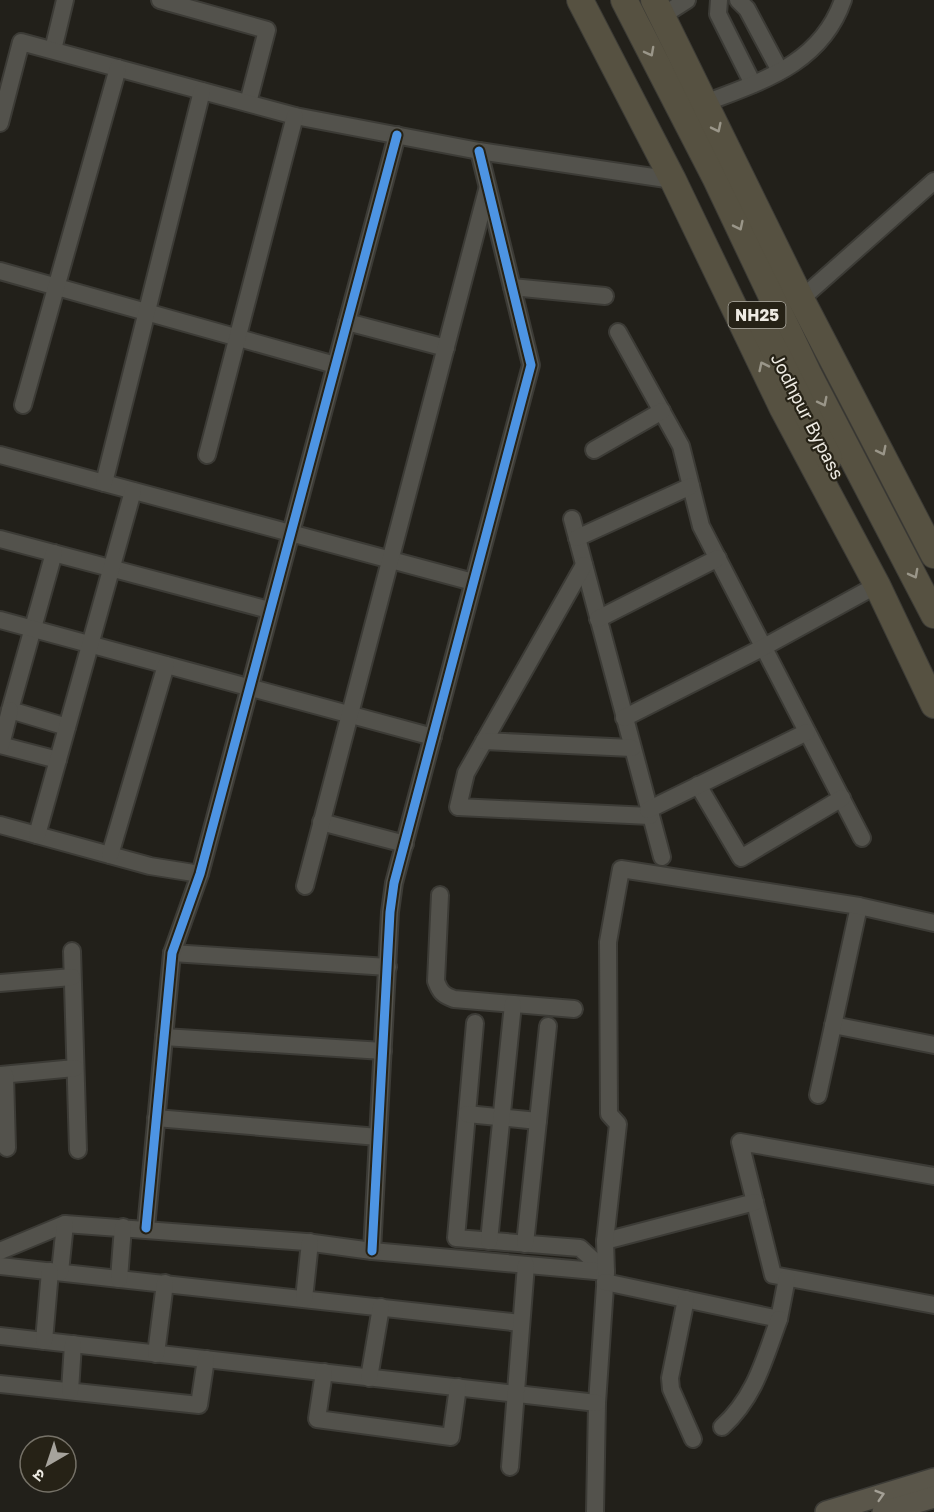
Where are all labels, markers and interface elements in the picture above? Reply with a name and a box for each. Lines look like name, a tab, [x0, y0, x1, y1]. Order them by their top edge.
one-way arrow	[642, 46, 654, 57]
one-way arrow	[710, 121, 721, 132]
one-way arrow	[732, 219, 744, 230]
road number: NH25	[728, 302, 786, 328]
street label: Jodhpur Bypass	[767, 349, 849, 483]
one-way arrow	[758, 361, 770, 372]
one-way arrow	[816, 395, 827, 406]
one-way arrow	[874, 445, 886, 456]
one-way arrow	[907, 568, 918, 579]
north arrow	[18, 1434, 78, 1494]
text: उ	[28, 1465, 48, 1486]
one-way arrow	[874, 1490, 885, 1502]

